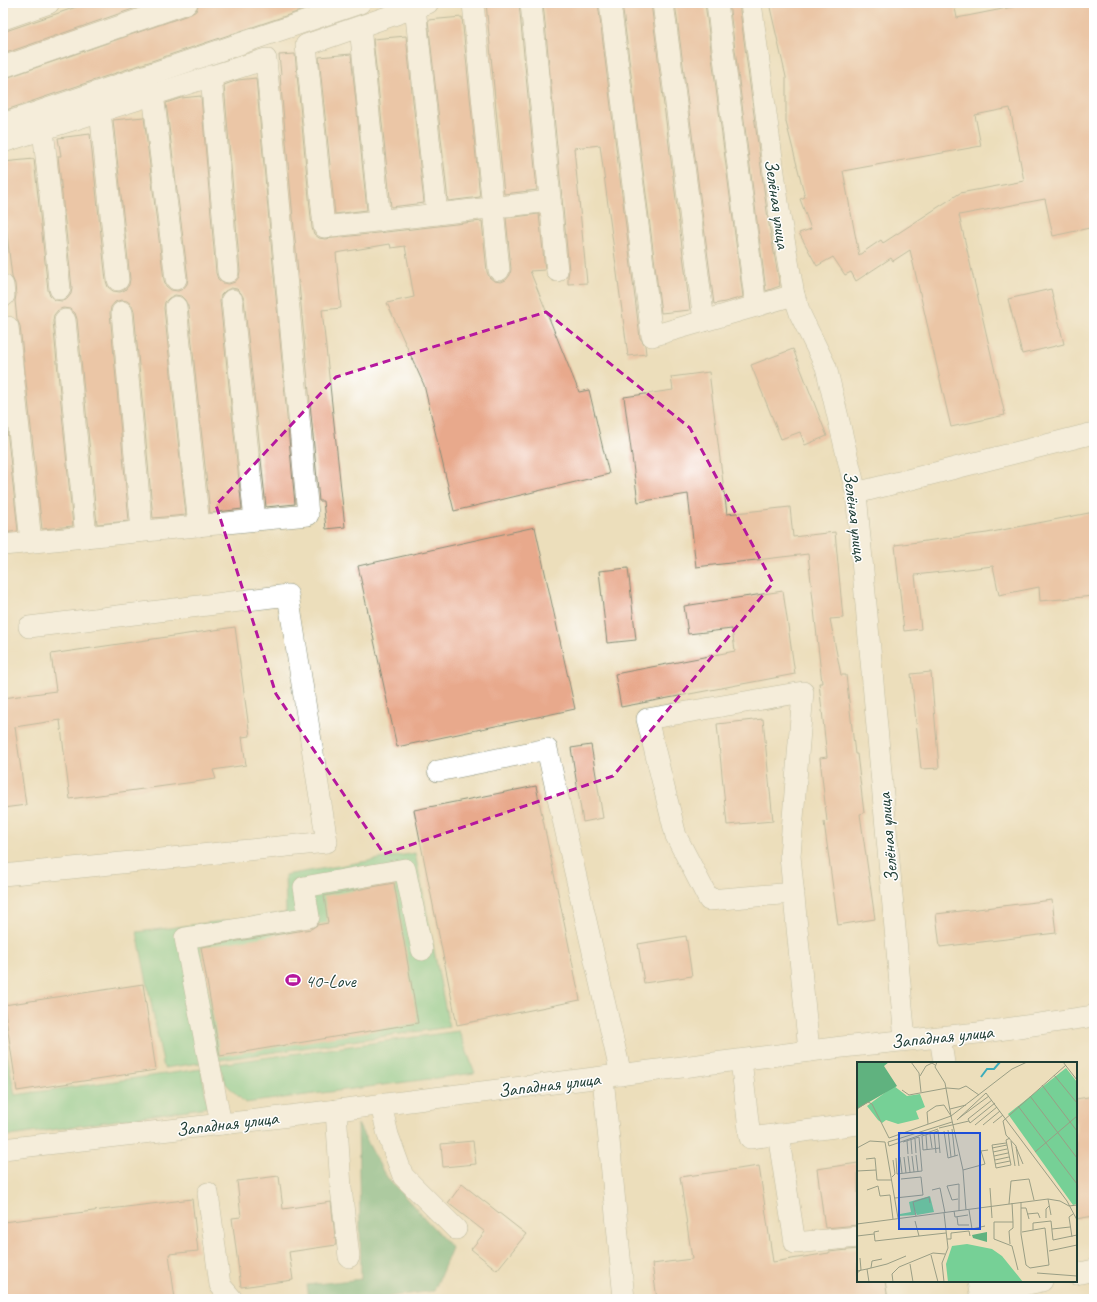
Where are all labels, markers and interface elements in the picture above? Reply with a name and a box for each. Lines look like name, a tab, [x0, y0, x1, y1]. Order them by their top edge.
street label: Зелёная улица	[759, 158, 795, 252]
street label: Зелёная улица	[838, 470, 873, 564]
street label: Зелёная улица	[872, 791, 904, 884]
place label: 40-Love	[305, 969, 357, 993]
sports icon: 40-Love	[284, 971, 302, 989]
street label: Западная улица	[890, 1020, 996, 1054]
inset map	[857, 1062, 1077, 1282]
street label: Западная улица	[497, 1067, 603, 1103]
street label: Западная улица	[175, 1106, 281, 1142]

